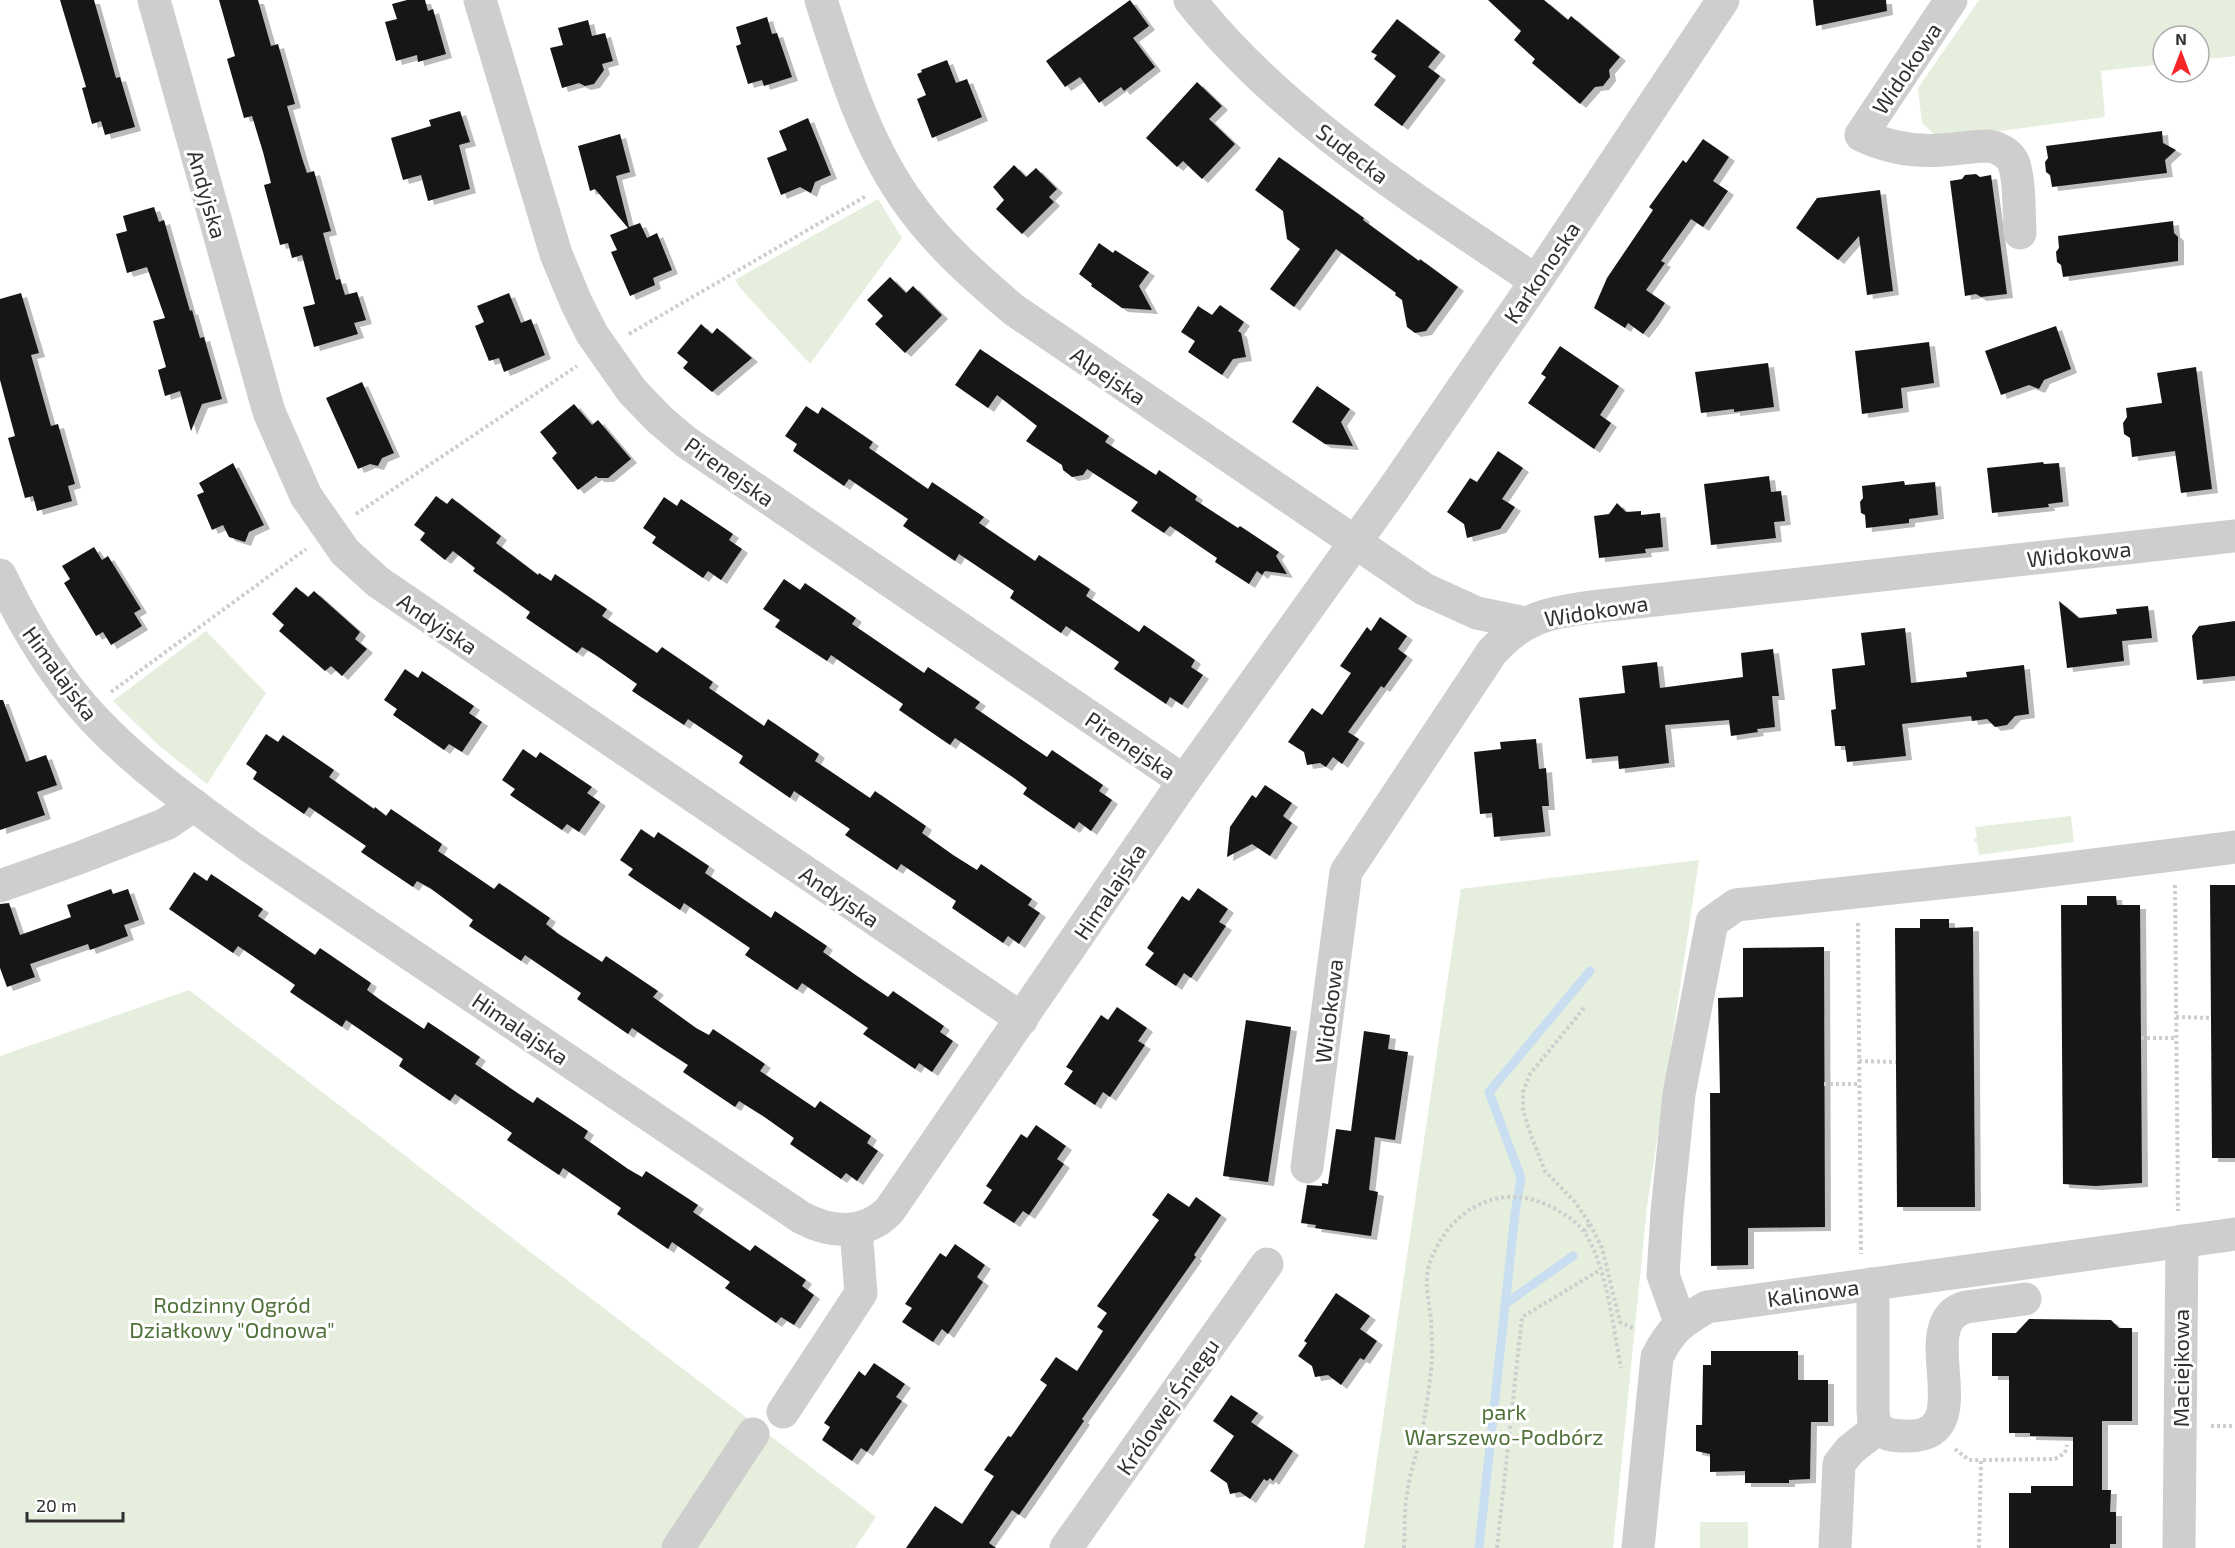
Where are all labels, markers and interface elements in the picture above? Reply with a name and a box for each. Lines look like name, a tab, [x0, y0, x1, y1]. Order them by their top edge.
street label: Widokowa	[1866, 17, 1946, 119]
north arrow	[2151, 24, 2211, 84]
text: N	[2175, 29, 2187, 48]
street label: Sudecka	[1312, 118, 1394, 188]
street label: Andyjska	[182, 147, 233, 241]
street label: Karkonoska	[1498, 216, 1584, 328]
street label: Alpejska	[1066, 341, 1151, 410]
street label: Pirenejska	[680, 431, 780, 512]
street label: Widokowa	[2025, 535, 2133, 571]
street label: Andyjska	[393, 587, 483, 660]
street label: Widokowa	[1542, 589, 1650, 631]
street label: Himalajska	[17, 621, 104, 726]
street label: Pirenejska	[1080, 705, 1181, 786]
street label: Himalajska	[1067, 838, 1151, 944]
street label: Andyjska	[795, 860, 885, 933]
street label: Widokowa	[1309, 957, 1347, 1065]
street label: Himalajska	[468, 986, 574, 1070]
street label: Kalinowa	[1765, 1273, 1861, 1311]
park label: Rodzinny Ogród Działkowy "Odnowa"	[129, 1291, 335, 1342]
street label: Maciejkowa	[2167, 1309, 2194, 1427]
street label: Królowej Śniegu	[1110, 1333, 1224, 1480]
park label: park Warszewo-Podbórz	[1404, 1398, 1604, 1449]
scale bar	[27, 1485, 123, 1523]
text: 20 m	[36, 1494, 77, 1516]

